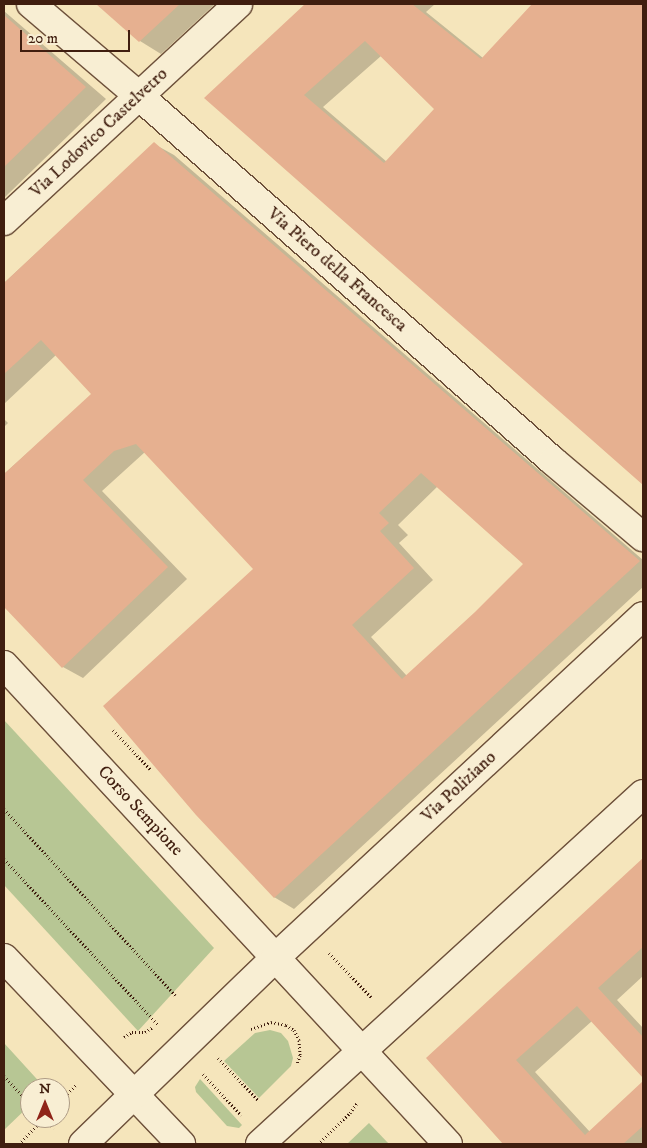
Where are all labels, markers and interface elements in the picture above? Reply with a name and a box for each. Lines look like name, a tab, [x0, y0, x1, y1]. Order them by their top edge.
scale bar	[22, 20, 132, 52]
text: 20 m	[28, 29, 58, 48]
street label: Via Lodovico Castelvetro	[26, 64, 172, 202]
street label: Via Piero della Francesca	[263, 203, 411, 337]
street label: Via Poliziano	[417, 747, 501, 827]
street label: Corso Sempione	[93, 761, 187, 861]
north arrow	[20, 1078, 70, 1128]
text: N	[39, 1080, 51, 1098]

